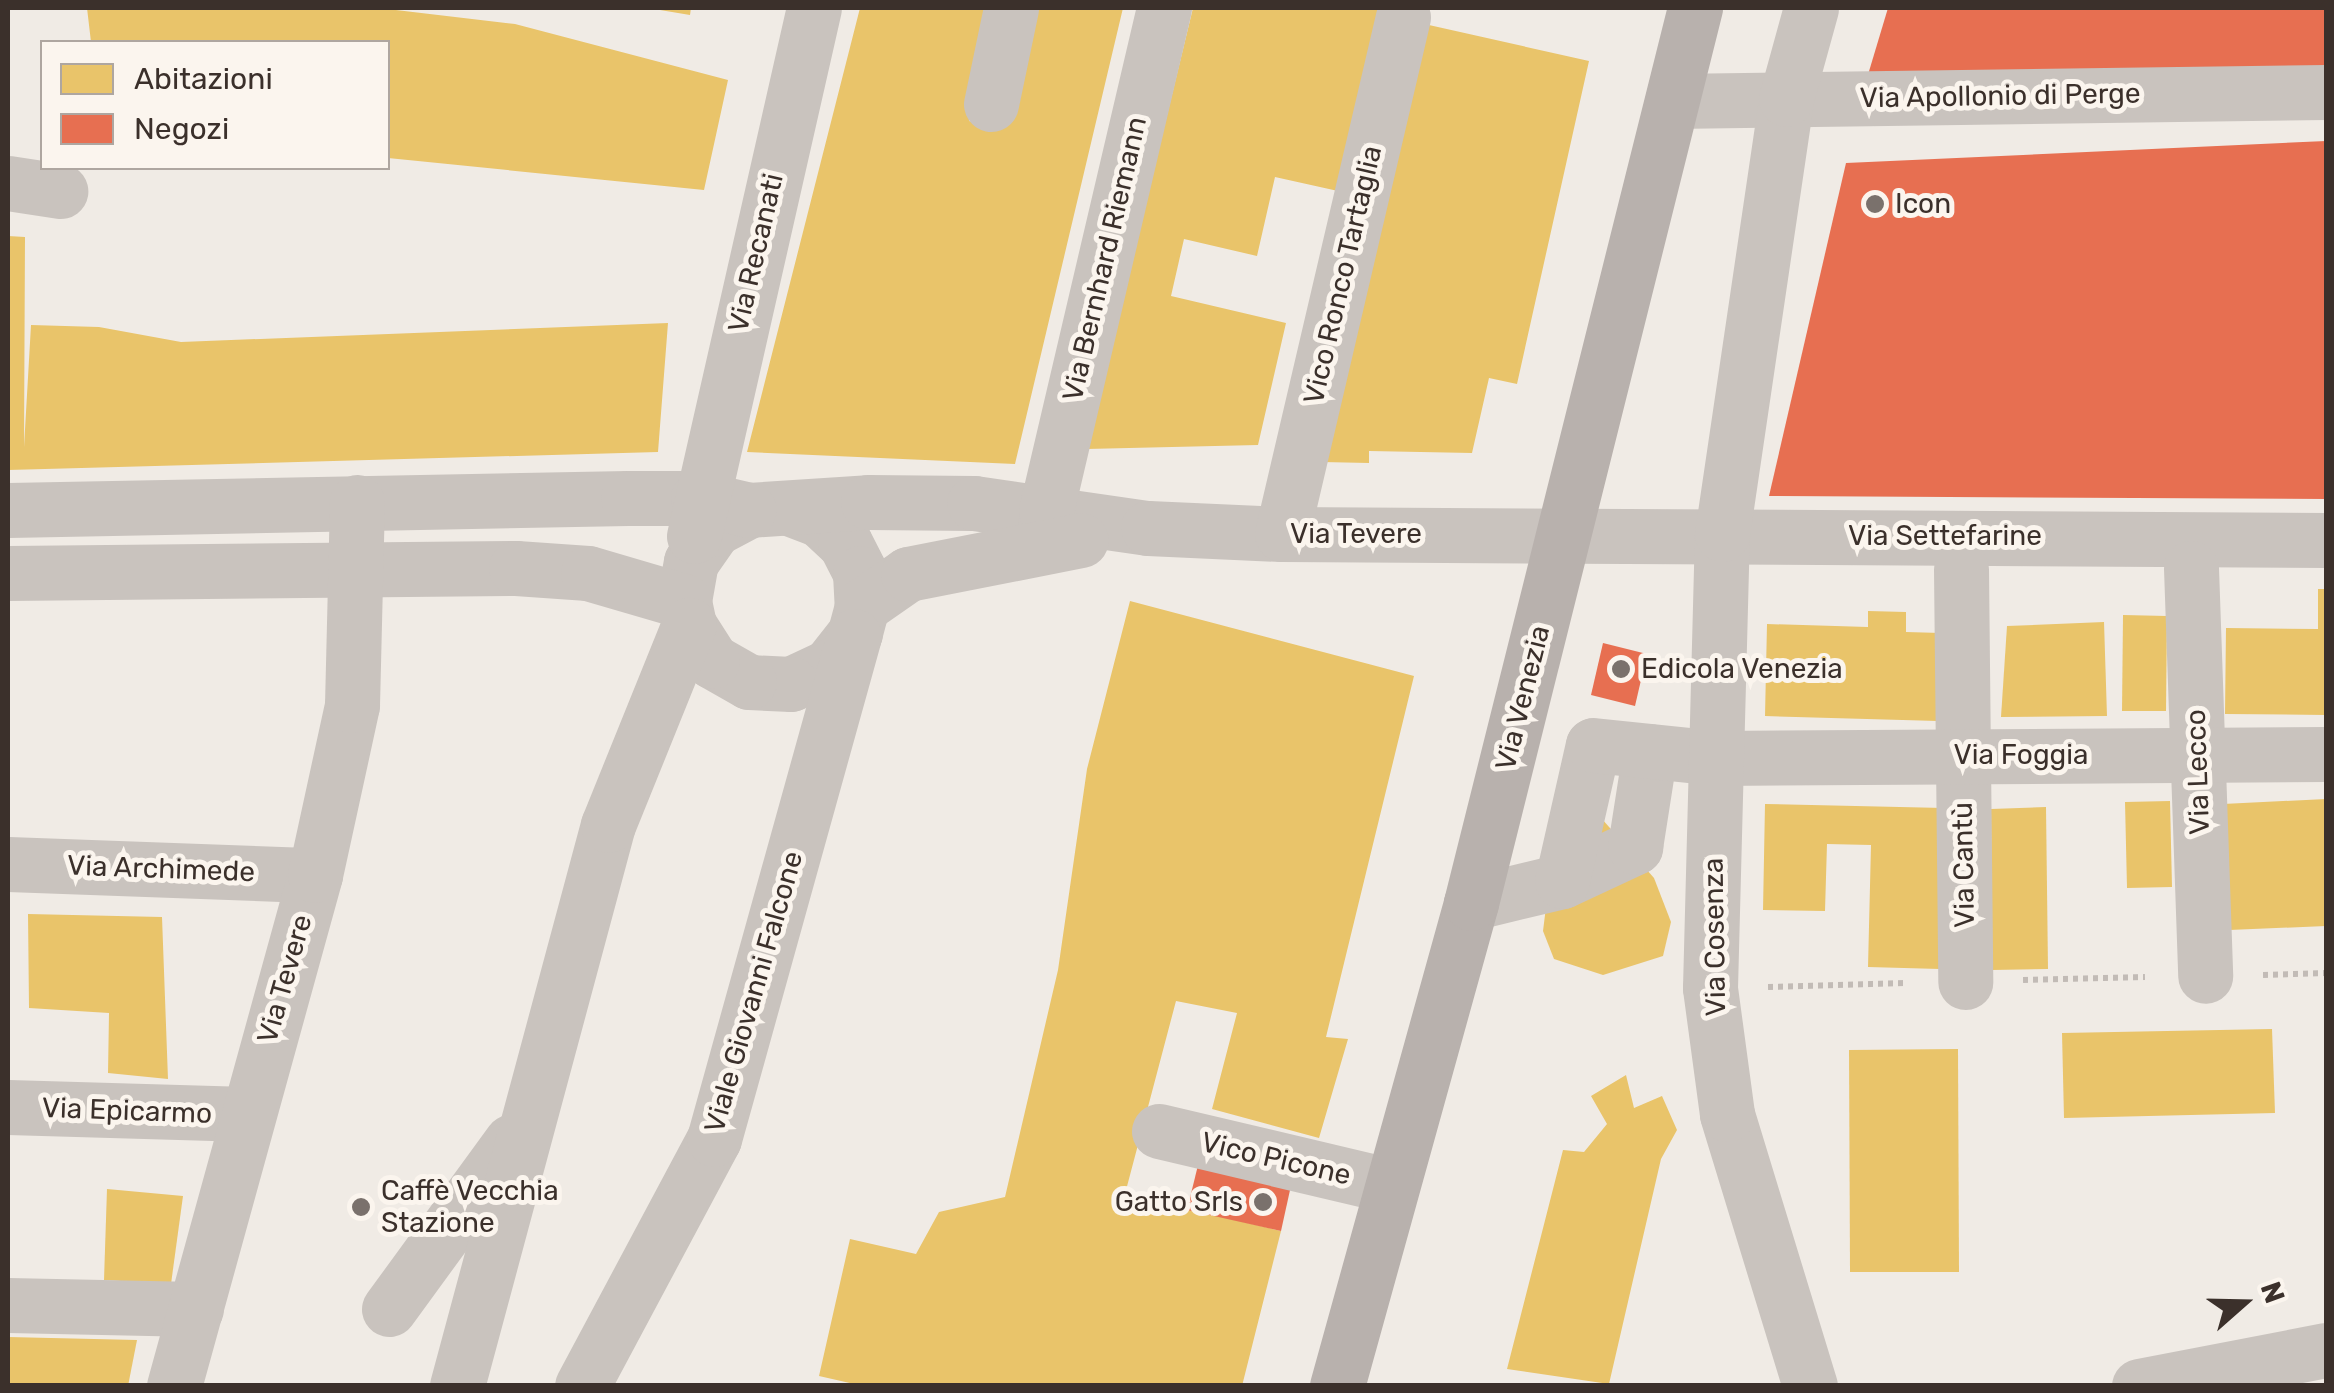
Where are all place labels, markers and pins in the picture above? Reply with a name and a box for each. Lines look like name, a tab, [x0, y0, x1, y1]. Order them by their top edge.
place label: Icon	[1895, 187, 1951, 221]
marker: Icon	[1864, 193, 1886, 215]
place label: Edicola Venezia	[1641, 652, 1844, 686]
marker: Edicola Venezia	[1610, 658, 1632, 680]
place label: Caffè Vecchia Stazione	[381, 1174, 559, 1240]
place label: Gatto Srls	[1115, 1185, 1243, 1219]
marker: Gatto Srls	[1252, 1191, 1274, 1213]
marker: Caffè Vecchia Stazione	[350, 1196, 372, 1218]

